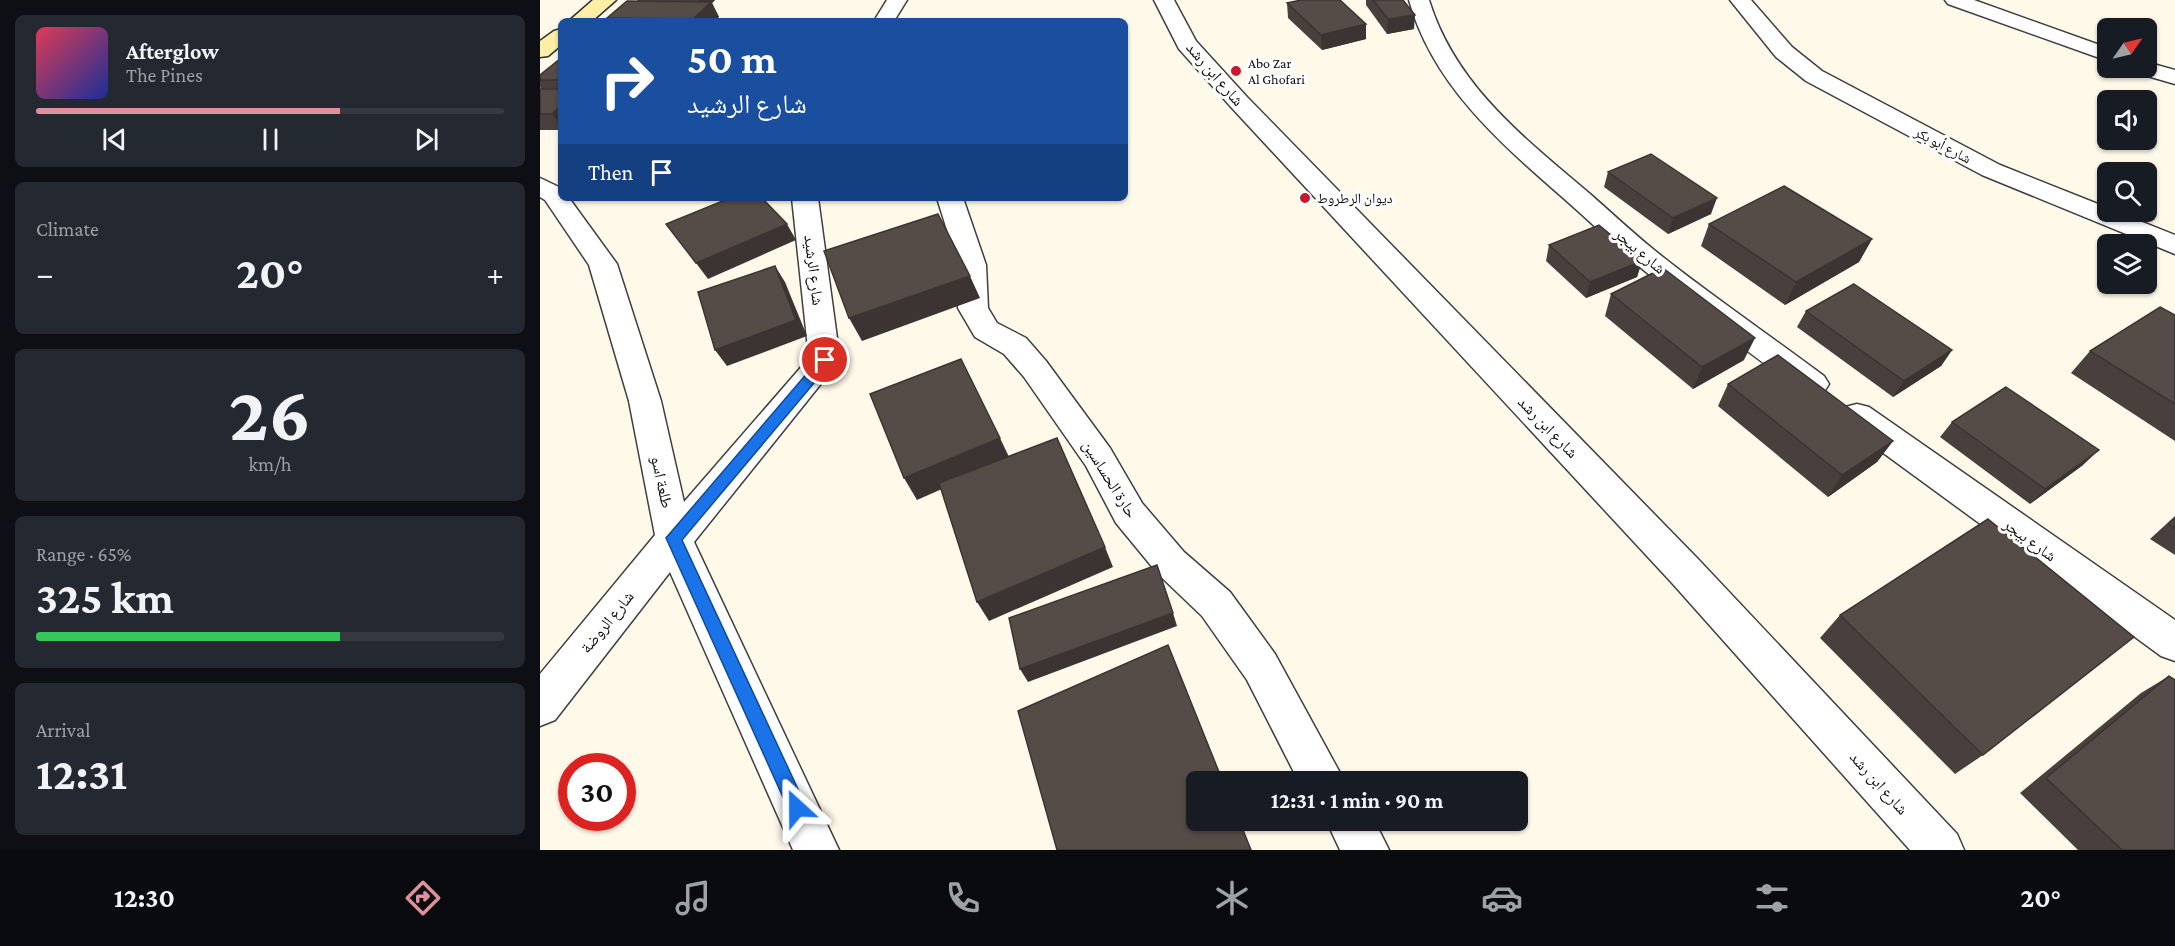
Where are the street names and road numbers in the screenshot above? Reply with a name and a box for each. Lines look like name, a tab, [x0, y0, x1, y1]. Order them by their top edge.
street label: شارع ابن رشد	[1181, 39, 1247, 110]
street label: شارع أبو بكر	[1910, 123, 1974, 168]
street label: شارع بيجر	[1609, 224, 1669, 279]
street label: شارع الرشيد	[799, 234, 827, 306]
street label: شارع ابن رشد	[1513, 393, 1581, 462]
street label: حارة الحساسين	[1078, 437, 1141, 522]
street label: طلعة اسو	[647, 454, 676, 510]
street label: شارع بيجر	[1998, 515, 2060, 566]
street label: شارع الروضة	[577, 588, 639, 658]
street label: شارع ابن رشد	[1845, 748, 1912, 819]

